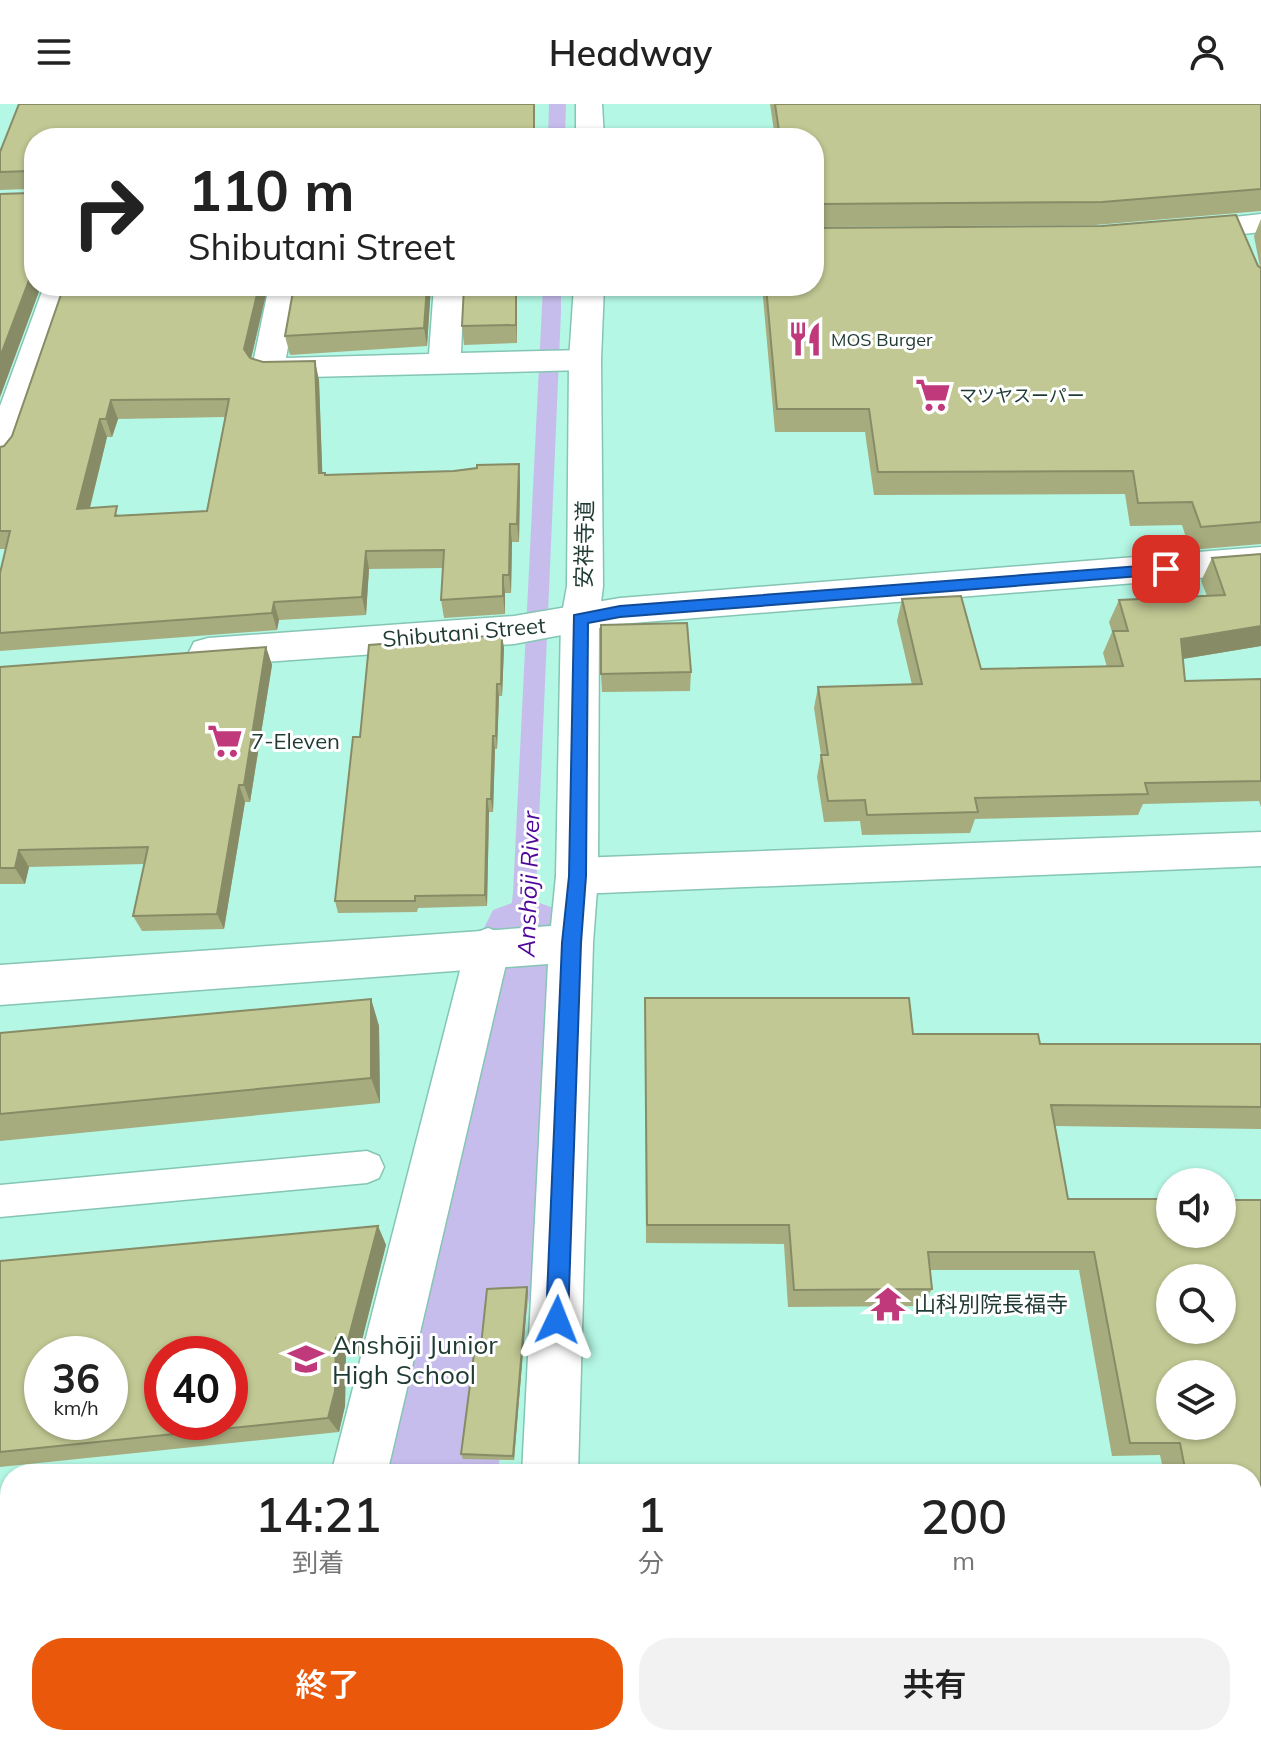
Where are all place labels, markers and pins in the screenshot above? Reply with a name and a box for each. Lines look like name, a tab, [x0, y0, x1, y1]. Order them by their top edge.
restaurant icon: MOS Burger	[786, 320, 824, 358]
place label: MOS Burger	[831, 328, 933, 351]
supermarket icon: マツヤスーパー	[914, 376, 952, 414]
place label: マツヤスーパー	[959, 384, 1085, 407]
pin	[1132, 535, 1200, 603]
supermarket icon: 7-Eleven	[206, 722, 244, 760]
place label: 7-Eleven	[251, 727, 340, 755]
temple icon: 山科別院長福寺	[869, 1285, 907, 1323]
place label: 山科別院長福寺	[914, 1290, 1068, 1318]
place label: Anshōji Junior High School	[332, 1328, 498, 1391]
school or university icon: Anshōji Junior High School	[287, 1340, 325, 1378]

